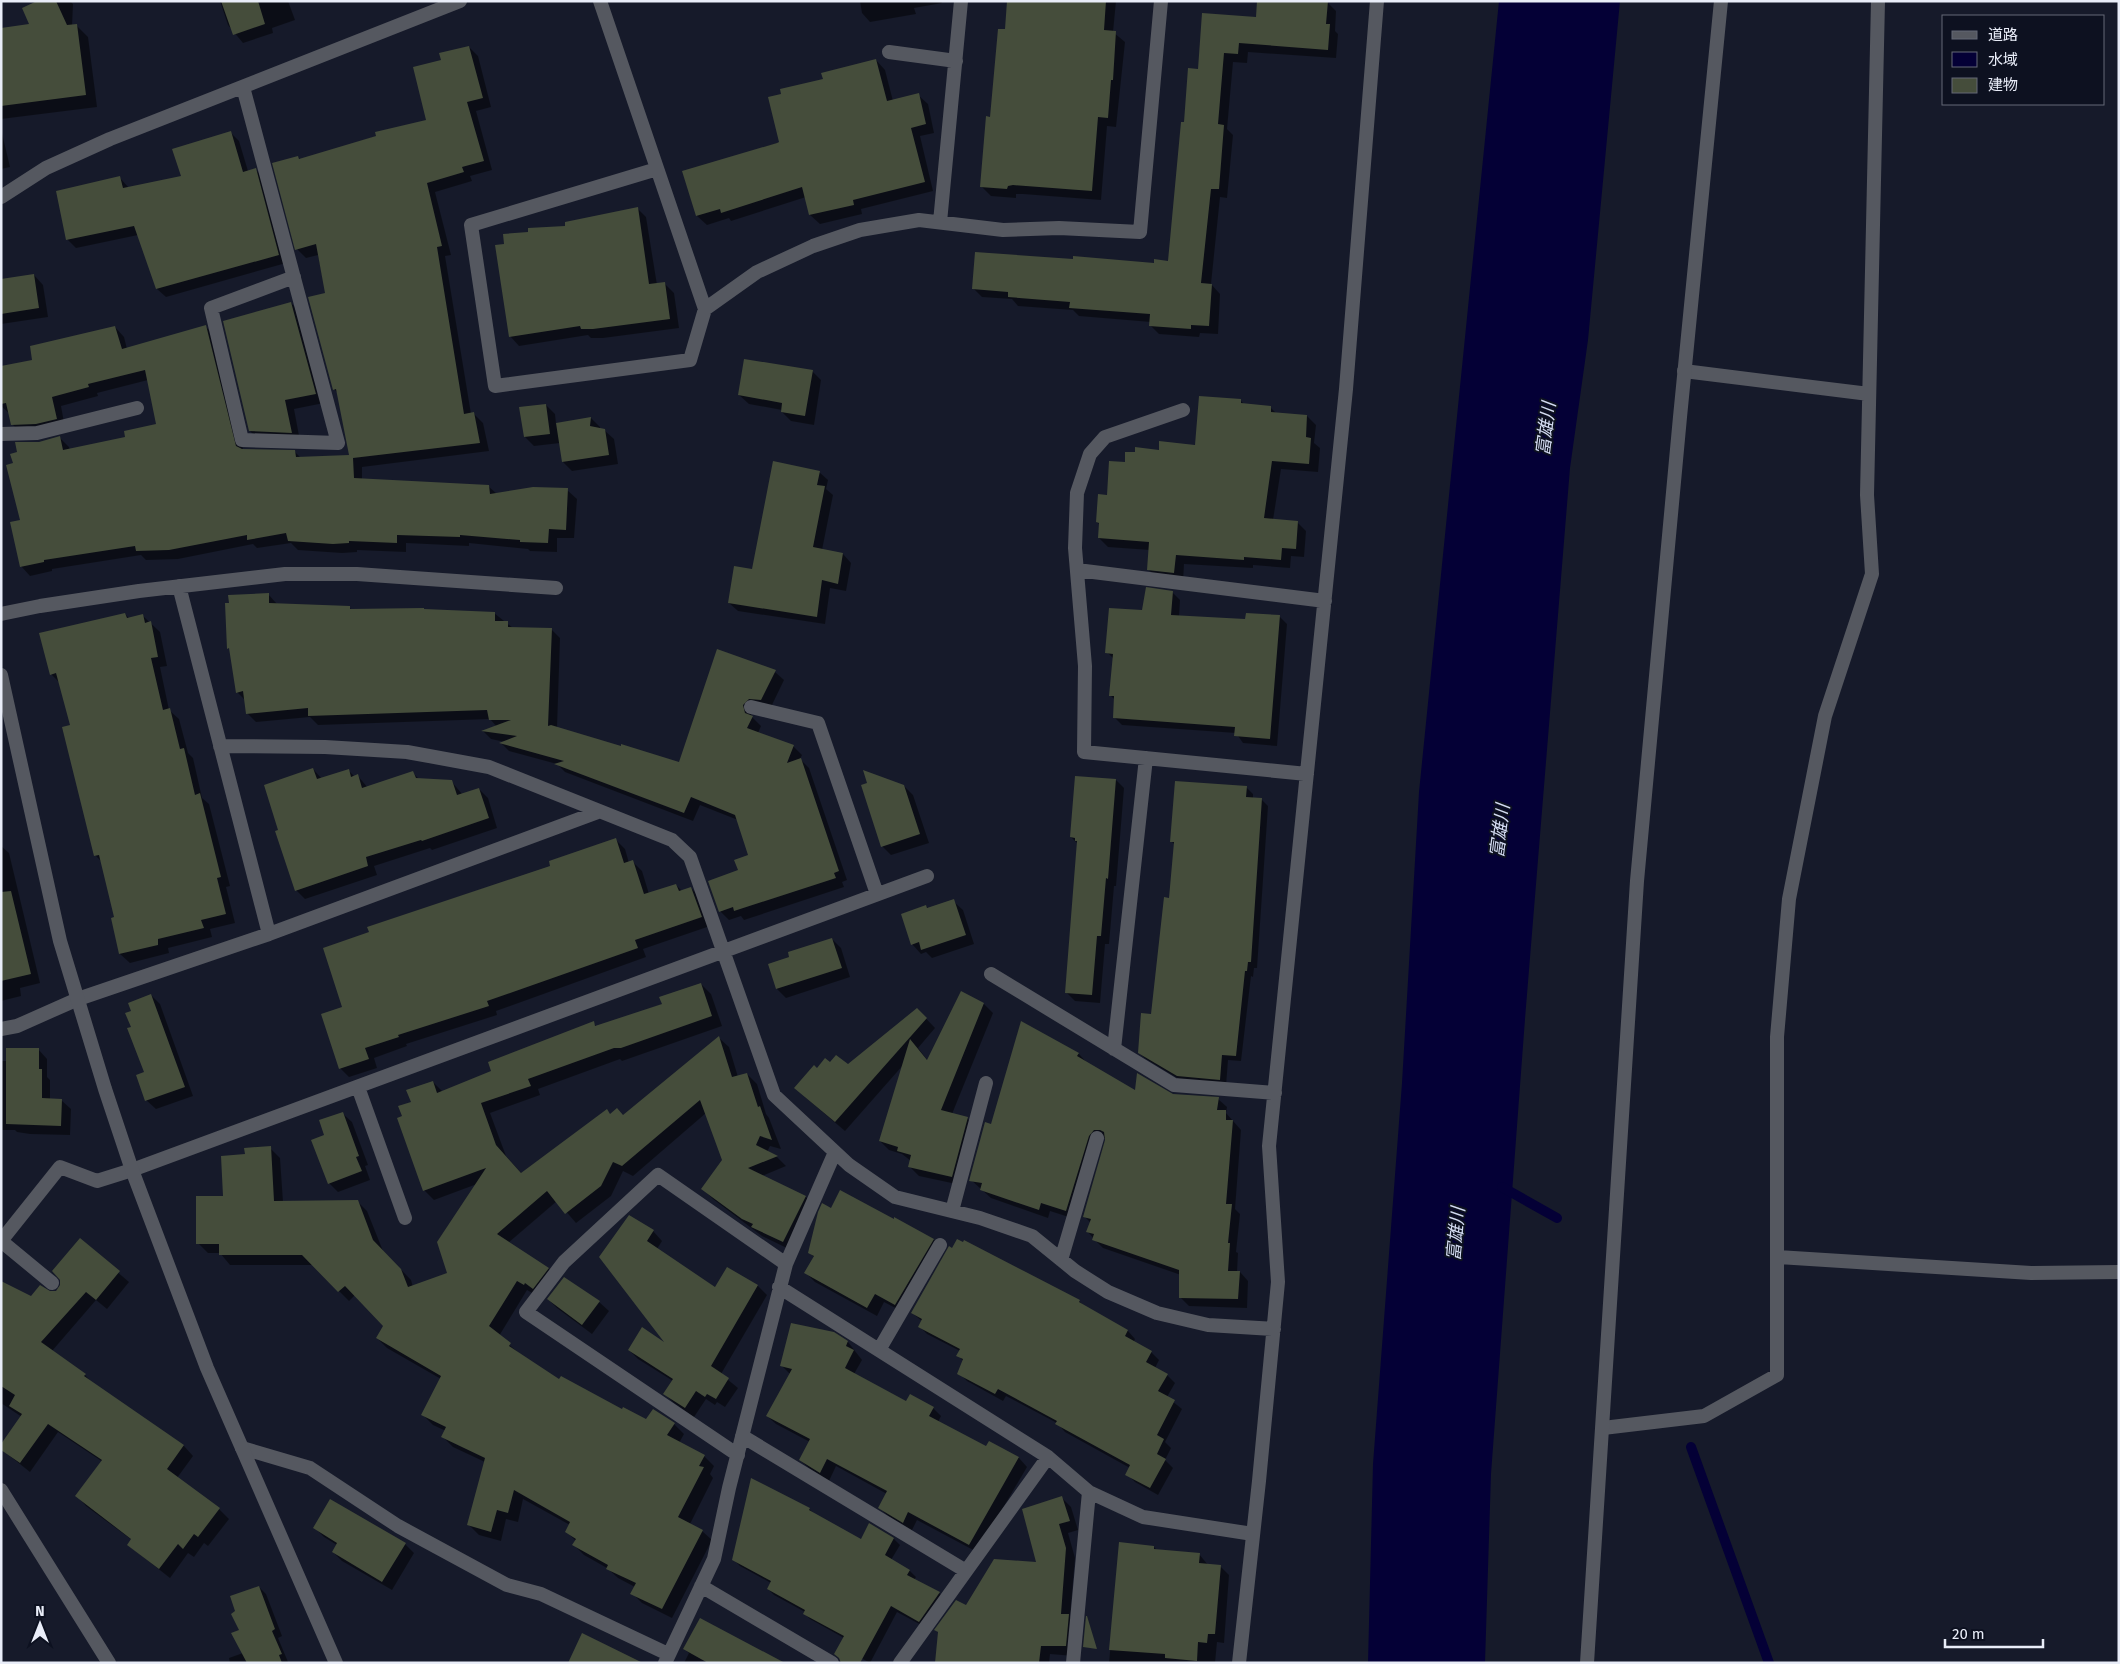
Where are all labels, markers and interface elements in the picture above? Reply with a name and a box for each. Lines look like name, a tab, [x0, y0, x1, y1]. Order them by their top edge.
legend	[1942, 15, 2105, 105]
text: 道路	[1988, 26, 2018, 44]
text: 水域	[1988, 51, 2018, 69]
text: 建物	[1988, 76, 2018, 94]
water label: 富雄川	[1532, 399, 1560, 457]
water label: 富雄川	[1486, 801, 1514, 859]
water label: 富雄川	[1443, 1204, 1469, 1262]
north arrow	[15, 1599, 65, 1649]
text: N	[35, 1603, 45, 1620]
scale bar	[1945, 1616, 2042, 1648]
text: 20 m	[1952, 1625, 1985, 1643]

